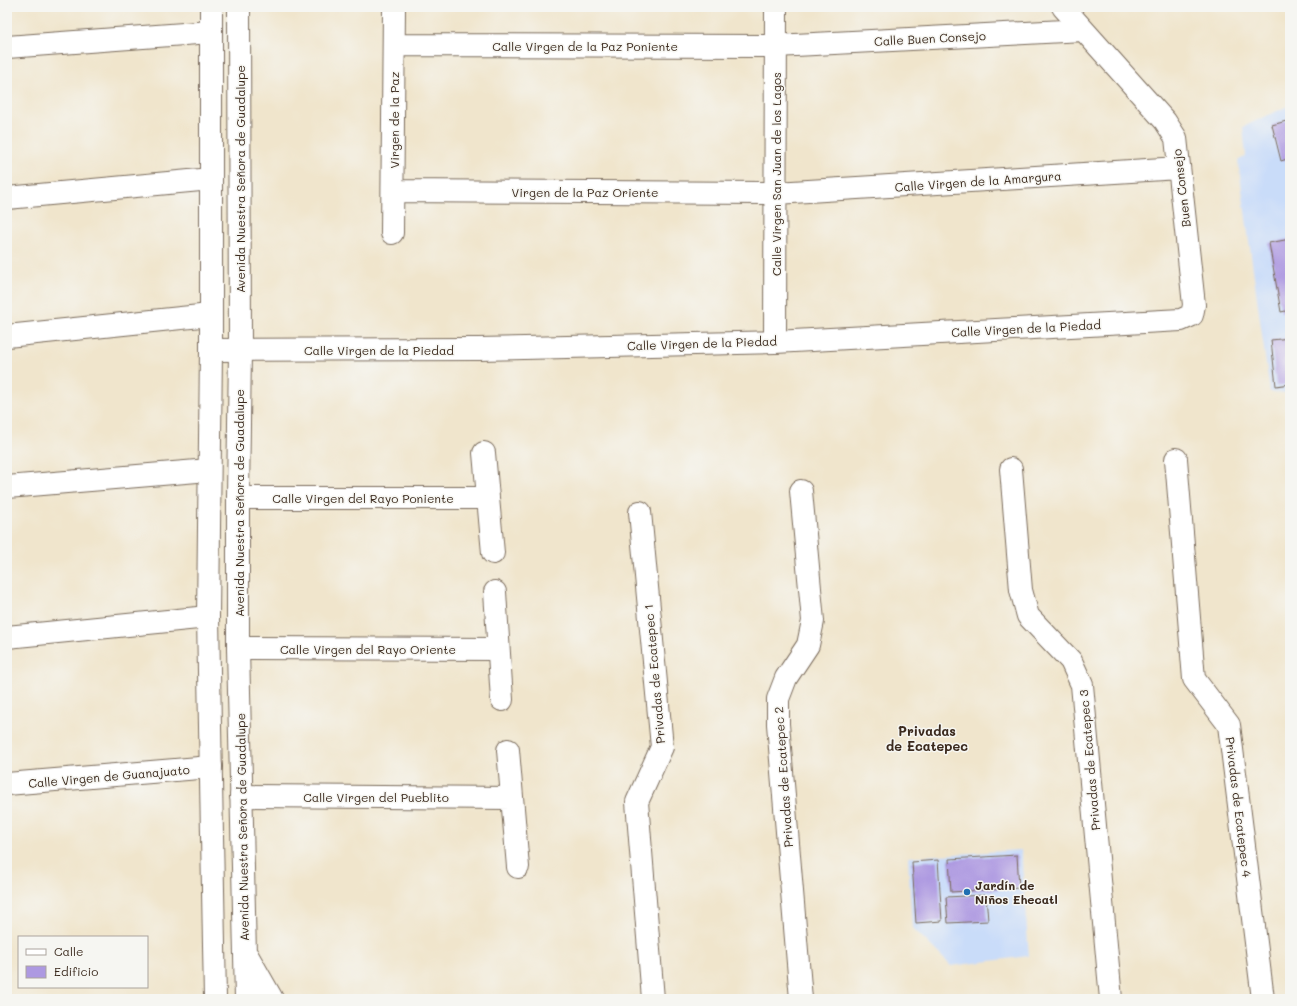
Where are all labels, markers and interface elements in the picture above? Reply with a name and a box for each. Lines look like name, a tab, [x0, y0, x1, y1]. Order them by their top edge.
street label: Calle Buen Consejo	[874, 27, 986, 49]
street label: Calle Virgen de la Paz Poniente	[492, 38, 678, 54]
street label: Avenida Nuestra Señora de Guadalupe	[232, 65, 248, 293]
street label: Virgen de la Paz	[386, 71, 402, 168]
street label: Calle Virgen San Juan de los Lagos	[768, 72, 784, 276]
street label: Buen Consejo	[1168, 148, 1194, 228]
street label: Calle Virgen de la Amargura	[894, 167, 1062, 195]
street label: Virgen de la Paz Oriente	[512, 184, 658, 200]
street label: Calle Virgen de la Piedad	[951, 316, 1102, 340]
street label: Calle Virgen de la Piedad	[627, 332, 778, 354]
street label: Calle Virgen de la Piedad	[304, 342, 454, 358]
street label: Avenida Nuestra Señora de Guadalupe	[231, 389, 247, 617]
street label: Calle Virgen del Rayo Poniente	[272, 490, 454, 506]
street label: Privadas de Ecatepec 1	[640, 604, 668, 744]
street label: Calle Virgen del Rayo Oriente	[280, 641, 456, 657]
street label: Privadas de Ecatepec 3	[1075, 689, 1103, 831]
street label: Privadas de Ecatepec 2	[770, 706, 796, 848]
street label: Avenida Nuestra Señora de Guadalupe	[232, 713, 252, 941]
district label: Privadas de Ecatepec	[886, 722, 968, 754]
street label: Privadas de Ecatepec 4	[1222, 736, 1256, 878]
street label: Calle Virgen de Guanajuato	[28, 761, 190, 791]
street label: Calle Virgen del Pueblito	[303, 789, 449, 805]
place label: Jardín de Niños Ehecatl	[975, 877, 1058, 907]
marker: Jardín de Niños Ehecatl	[962, 887, 972, 897]
legend	[18, 936, 148, 988]
text: Calle	[54, 943, 84, 959]
text: Edificio	[54, 963, 98, 979]

